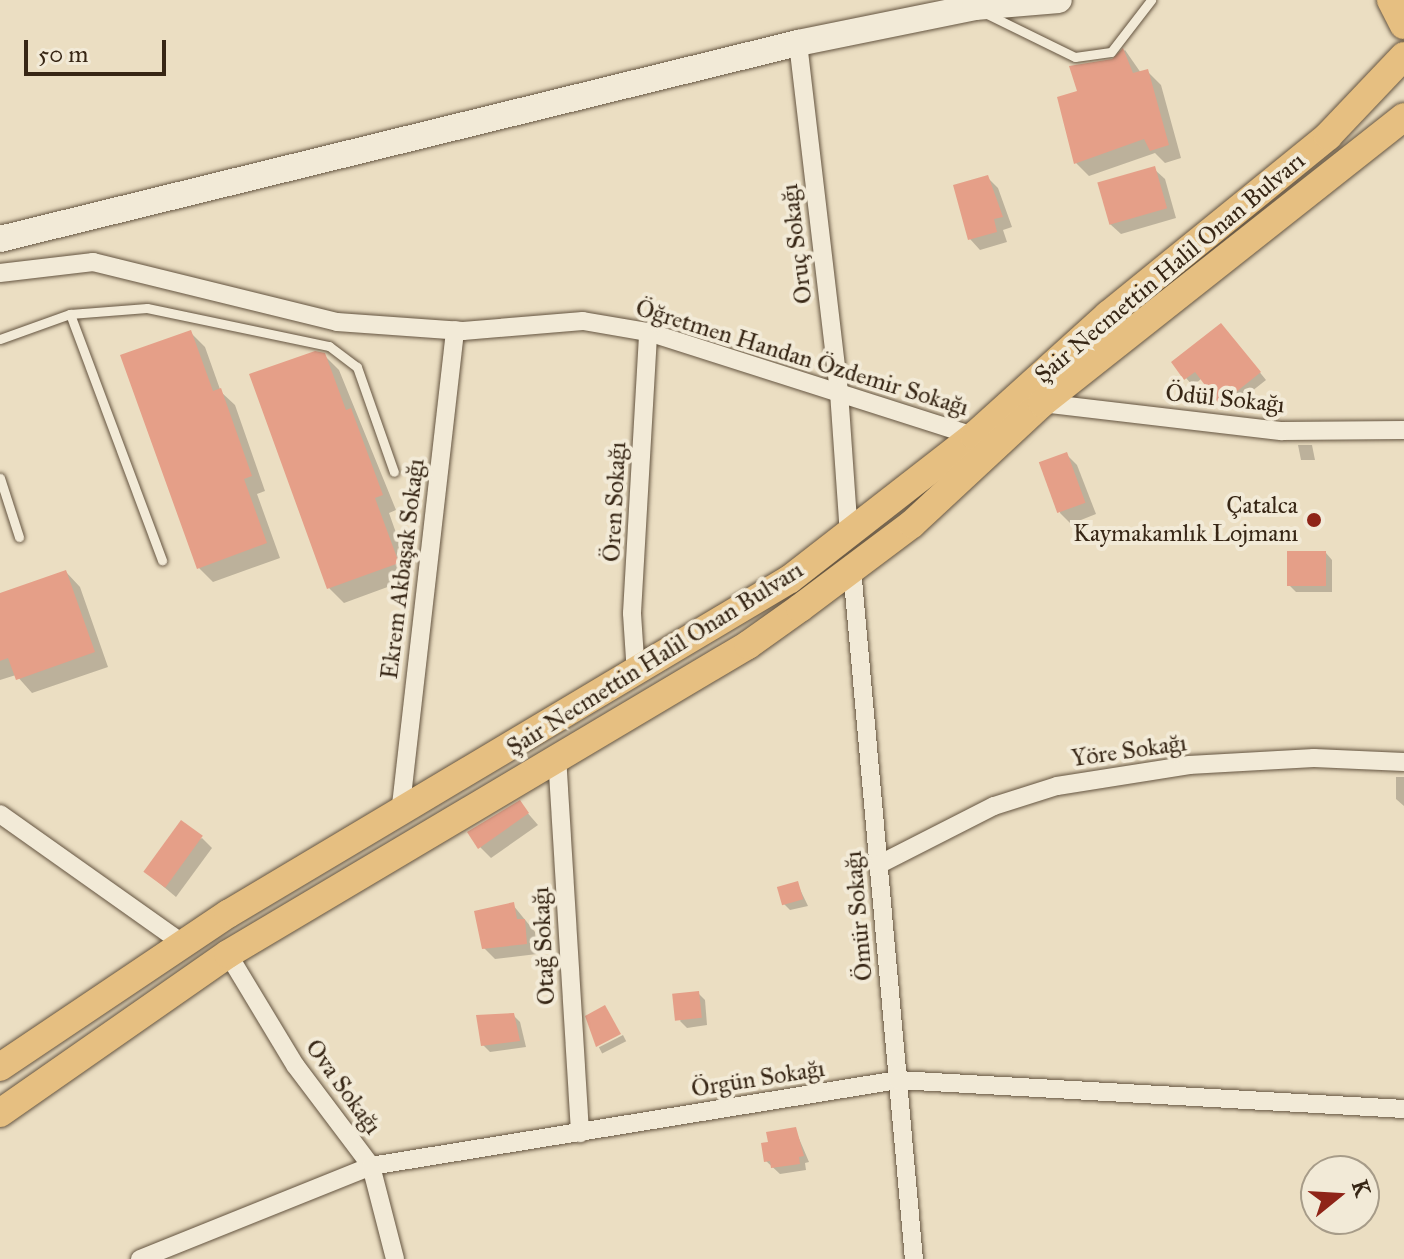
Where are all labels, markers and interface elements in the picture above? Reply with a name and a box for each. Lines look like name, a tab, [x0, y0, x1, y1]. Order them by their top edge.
scale bar	[28, 24, 170, 74]
text: 50 m	[38, 39, 88, 69]
street label: Şair Necmettin Halil Onan Bulvarı	[1029, 146, 1311, 390]
street label: Oruç Sokağı	[775, 182, 819, 306]
street label: Öğretmen Handan Özdemir Sokağı	[632, 294, 972, 422]
street label: Ödül Sokağı	[1164, 378, 1286, 420]
street label: Ören Sokağı	[597, 441, 633, 563]
street label: Ekrem Akbaşak Sokağı	[375, 457, 431, 681]
place label: Çatalca Kaymakamlık Lojmanı	[1073, 492, 1298, 548]
marker: Çatalca Kaymakamlık Lojmanı	[1305, 511, 1323, 529]
street label: Şair Necmettin Halil Onan Bulvarı	[502, 556, 808, 762]
street label: Yöre Sokağı	[1070, 729, 1188, 773]
street label: Ömür Sokağı	[839, 850, 879, 982]
street label: Otağ Sokağı	[527, 886, 561, 1006]
street label: Ova Sokağı	[299, 1034, 387, 1140]
street label: Örgün Sokağı	[689, 1054, 827, 1104]
north arrow	[1300, 1155, 1380, 1235]
text: K	[1346, 1176, 1377, 1200]

